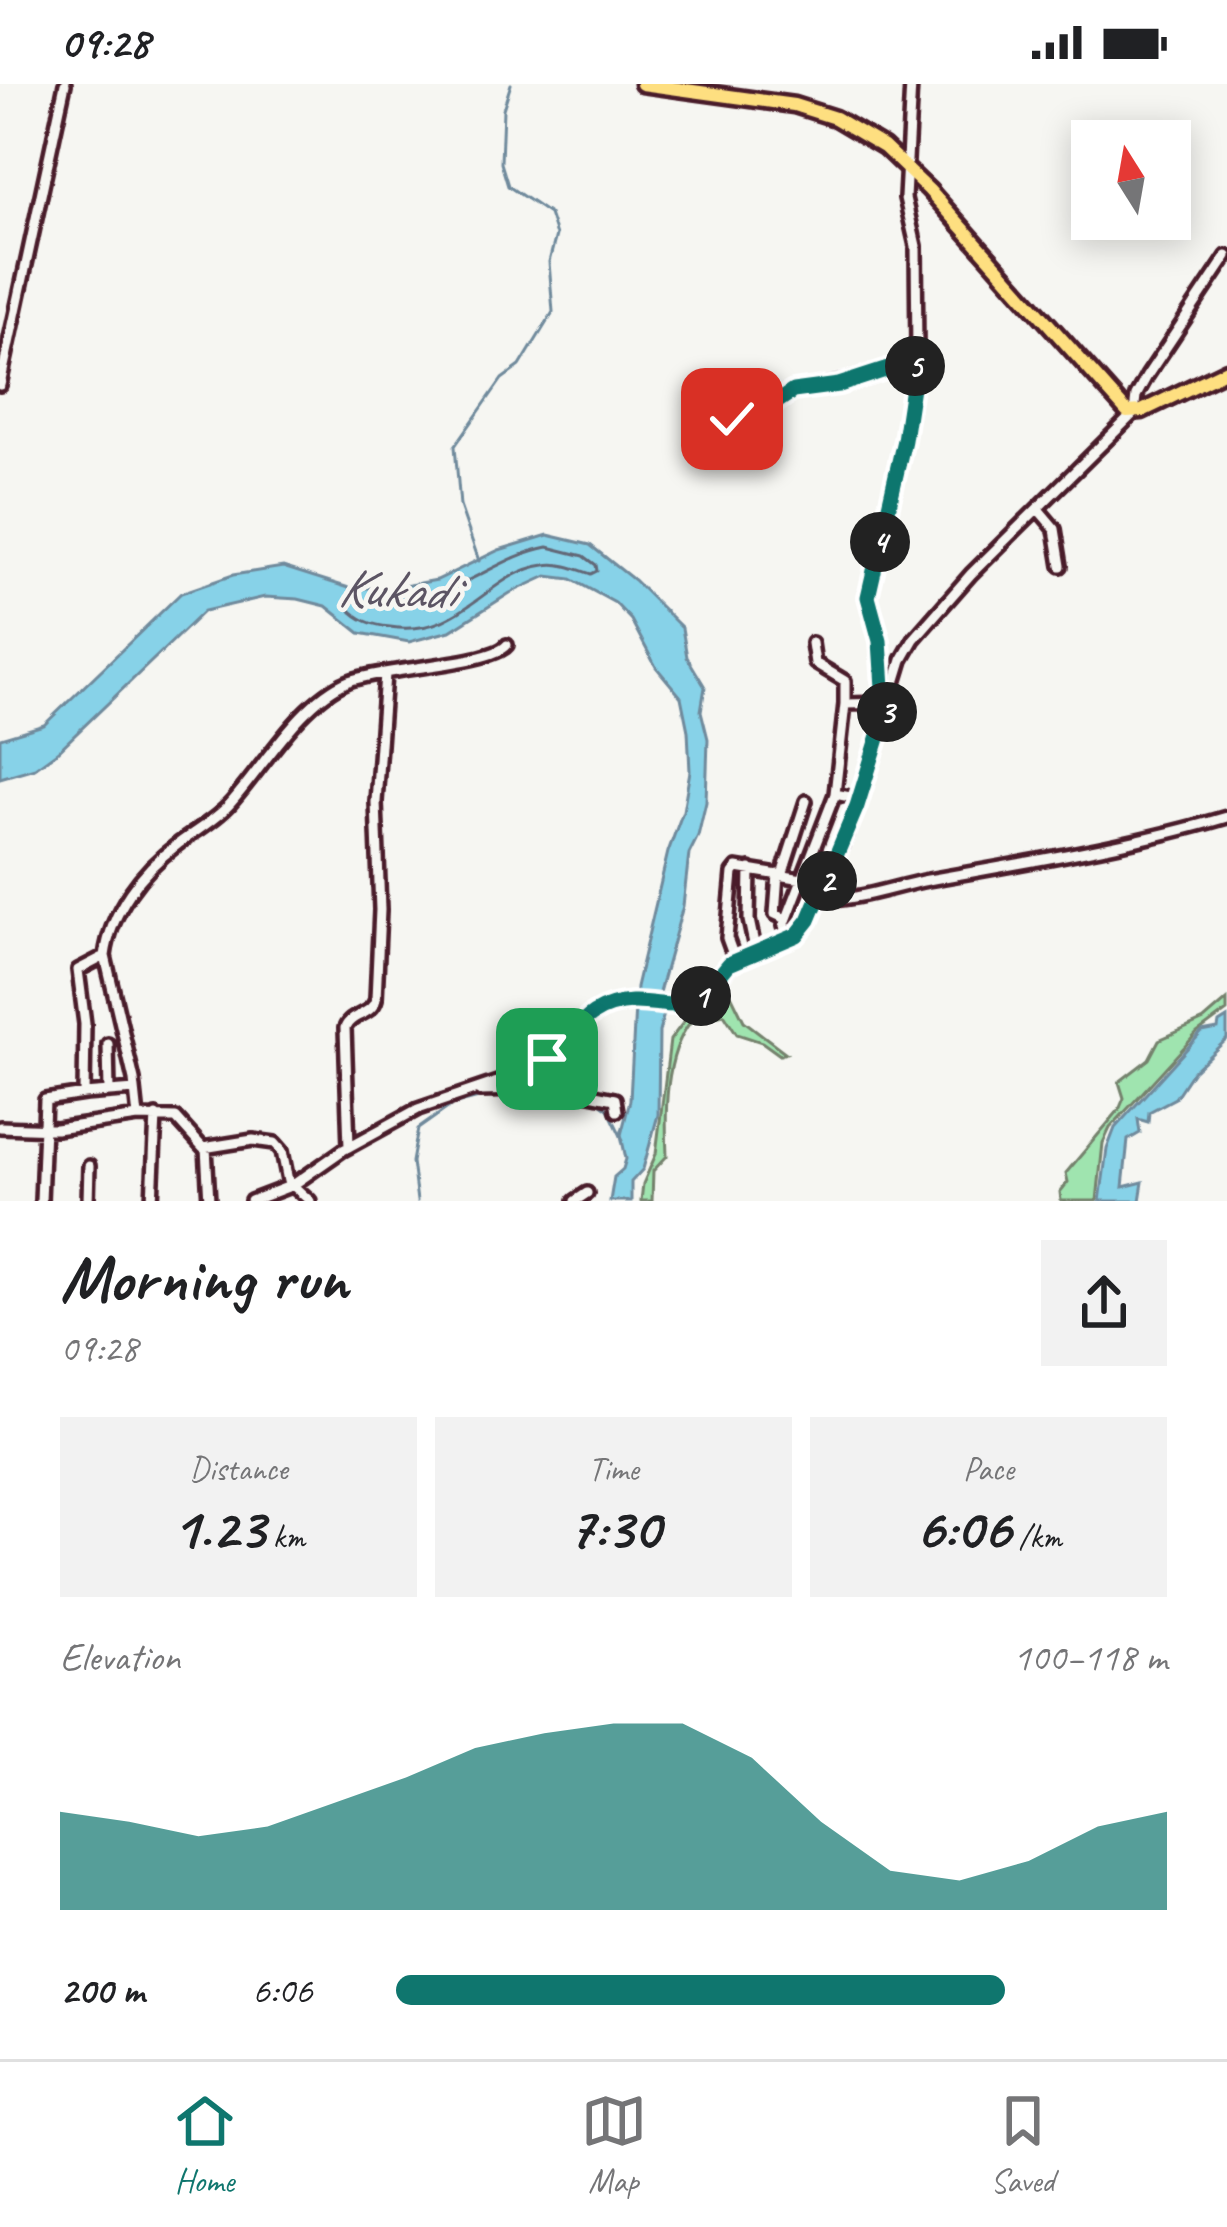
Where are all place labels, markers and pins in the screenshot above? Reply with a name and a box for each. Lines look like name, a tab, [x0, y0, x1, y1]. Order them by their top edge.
pin: 5	[885, 336, 945, 396]
pin	[681, 368, 783, 470]
pin: 4	[850, 512, 910, 572]
pin: 3	[857, 682, 917, 742]
pin: 2	[797, 851, 857, 911]
pin: 1	[671, 966, 731, 1026]
pin	[496, 1008, 598, 1110]

